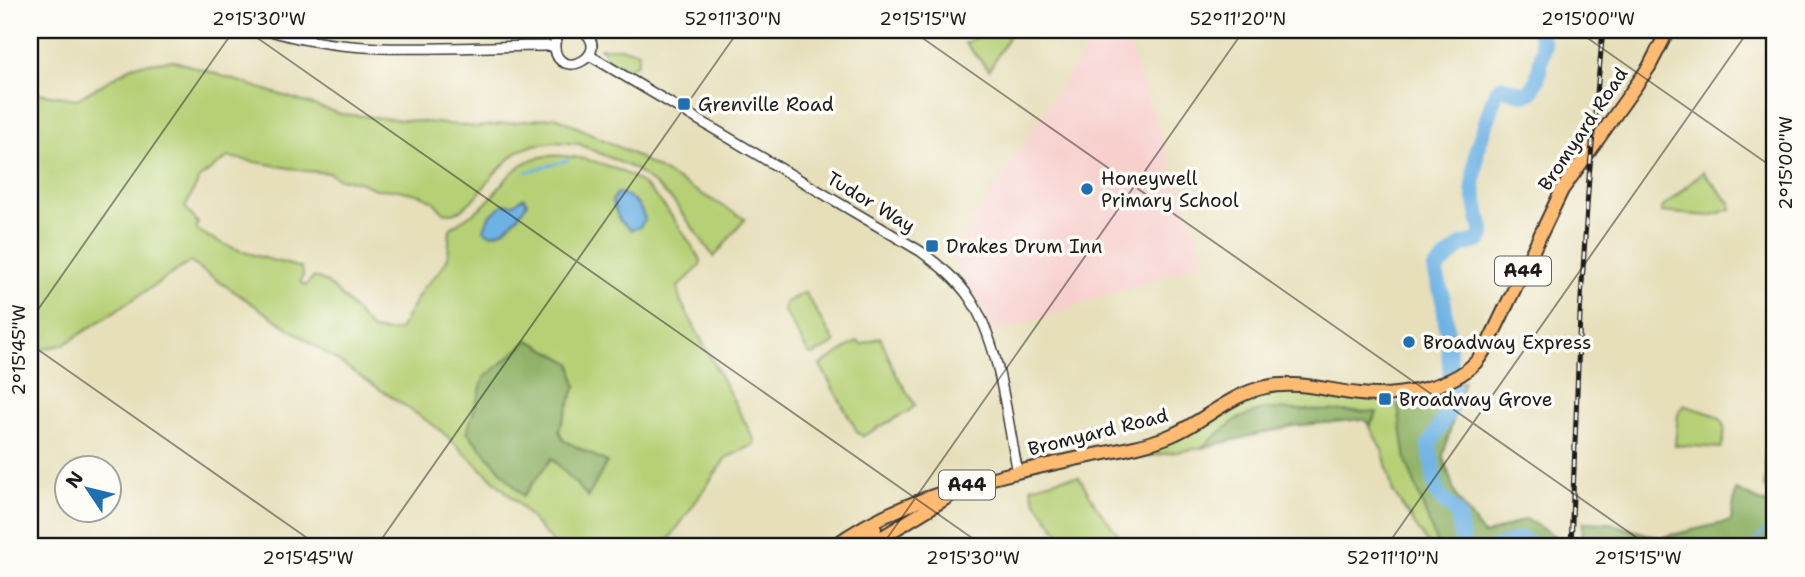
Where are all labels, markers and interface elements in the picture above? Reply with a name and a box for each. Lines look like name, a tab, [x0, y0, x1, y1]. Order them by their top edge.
text: 2°15'30"W	[212, 7, 306, 31]
text: 52°11'30"N	[685, 7, 781, 31]
text: 2°15'15"W	[879, 7, 967, 31]
text: 52°11'20"N	[1190, 7, 1286, 31]
text: 2°15'00"W	[1541, 7, 1635, 31]
street label: Bromyard Road	[1532, 62, 1634, 196]
place label: Grenville Road	[698, 92, 834, 117]
marker: Grenville Road	[676, 96, 692, 112]
text: 2°15'00"W	[1774, 116, 1798, 210]
street label: Tudor Way	[822, 166, 920, 238]
place label: Honeywell Primary School	[1101, 166, 1239, 213]
marker: Honeywell Primary School	[1079, 181, 1095, 197]
place label: Drakes Drum Inn	[946, 234, 1102, 259]
marker: Drakes Drum Inn	[924, 238, 940, 254]
road number: A44	[1495, 256, 1551, 286]
text: 2°15'45"W	[7, 304, 31, 396]
place label: Broadway Express	[1423, 330, 1591, 355]
marker: Broadway Express	[1401, 334, 1417, 350]
place label: Broadway Grove	[1399, 387, 1553, 412]
marker: Broadway Grove	[1377, 391, 1393, 407]
street label: Bromyard Road	[1025, 403, 1171, 461]
north arrow	[52, 454, 122, 524]
text: N	[60, 466, 89, 493]
road number: A44	[939, 471, 995, 500]
text: 2°15'45"W	[262, 546, 354, 570]
text: 2°15'30"W	[926, 546, 1020, 570]
text: 52°11'10"N	[1347, 546, 1439, 570]
text: 2°15'15"W	[1594, 546, 1682, 570]

